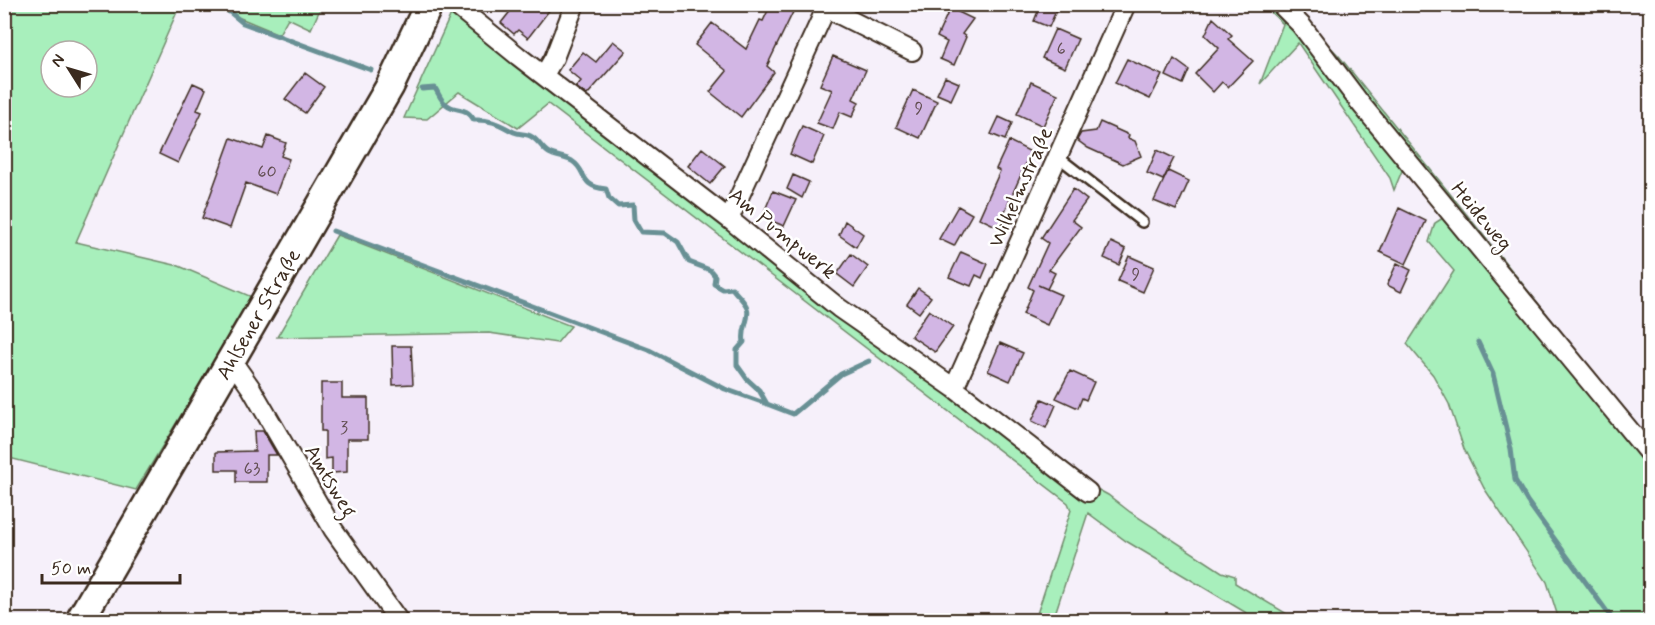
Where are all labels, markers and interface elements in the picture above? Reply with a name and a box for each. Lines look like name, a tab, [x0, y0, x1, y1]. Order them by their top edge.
house number: 6	[1056, 37, 1066, 61]
north arrow	[39, 39, 99, 99]
text: N	[47, 50, 70, 71]
house number: 9	[915, 97, 924, 121]
street label: Wilhelmstraße	[982, 123, 1060, 252]
house number: 60	[257, 160, 277, 184]
street label: Heideweg	[1443, 176, 1518, 258]
street label: Am Pumpwerk	[723, 182, 842, 286]
street label: Ahlsener Straße	[210, 244, 308, 385]
house number: 9	[1132, 263, 1141, 287]
house number: 3	[340, 416, 348, 440]
street label: Amtsweg	[296, 440, 363, 524]
house number: 63	[244, 457, 261, 481]
scale bar	[42, 547, 180, 585]
text: 50 m	[51, 557, 91, 581]

